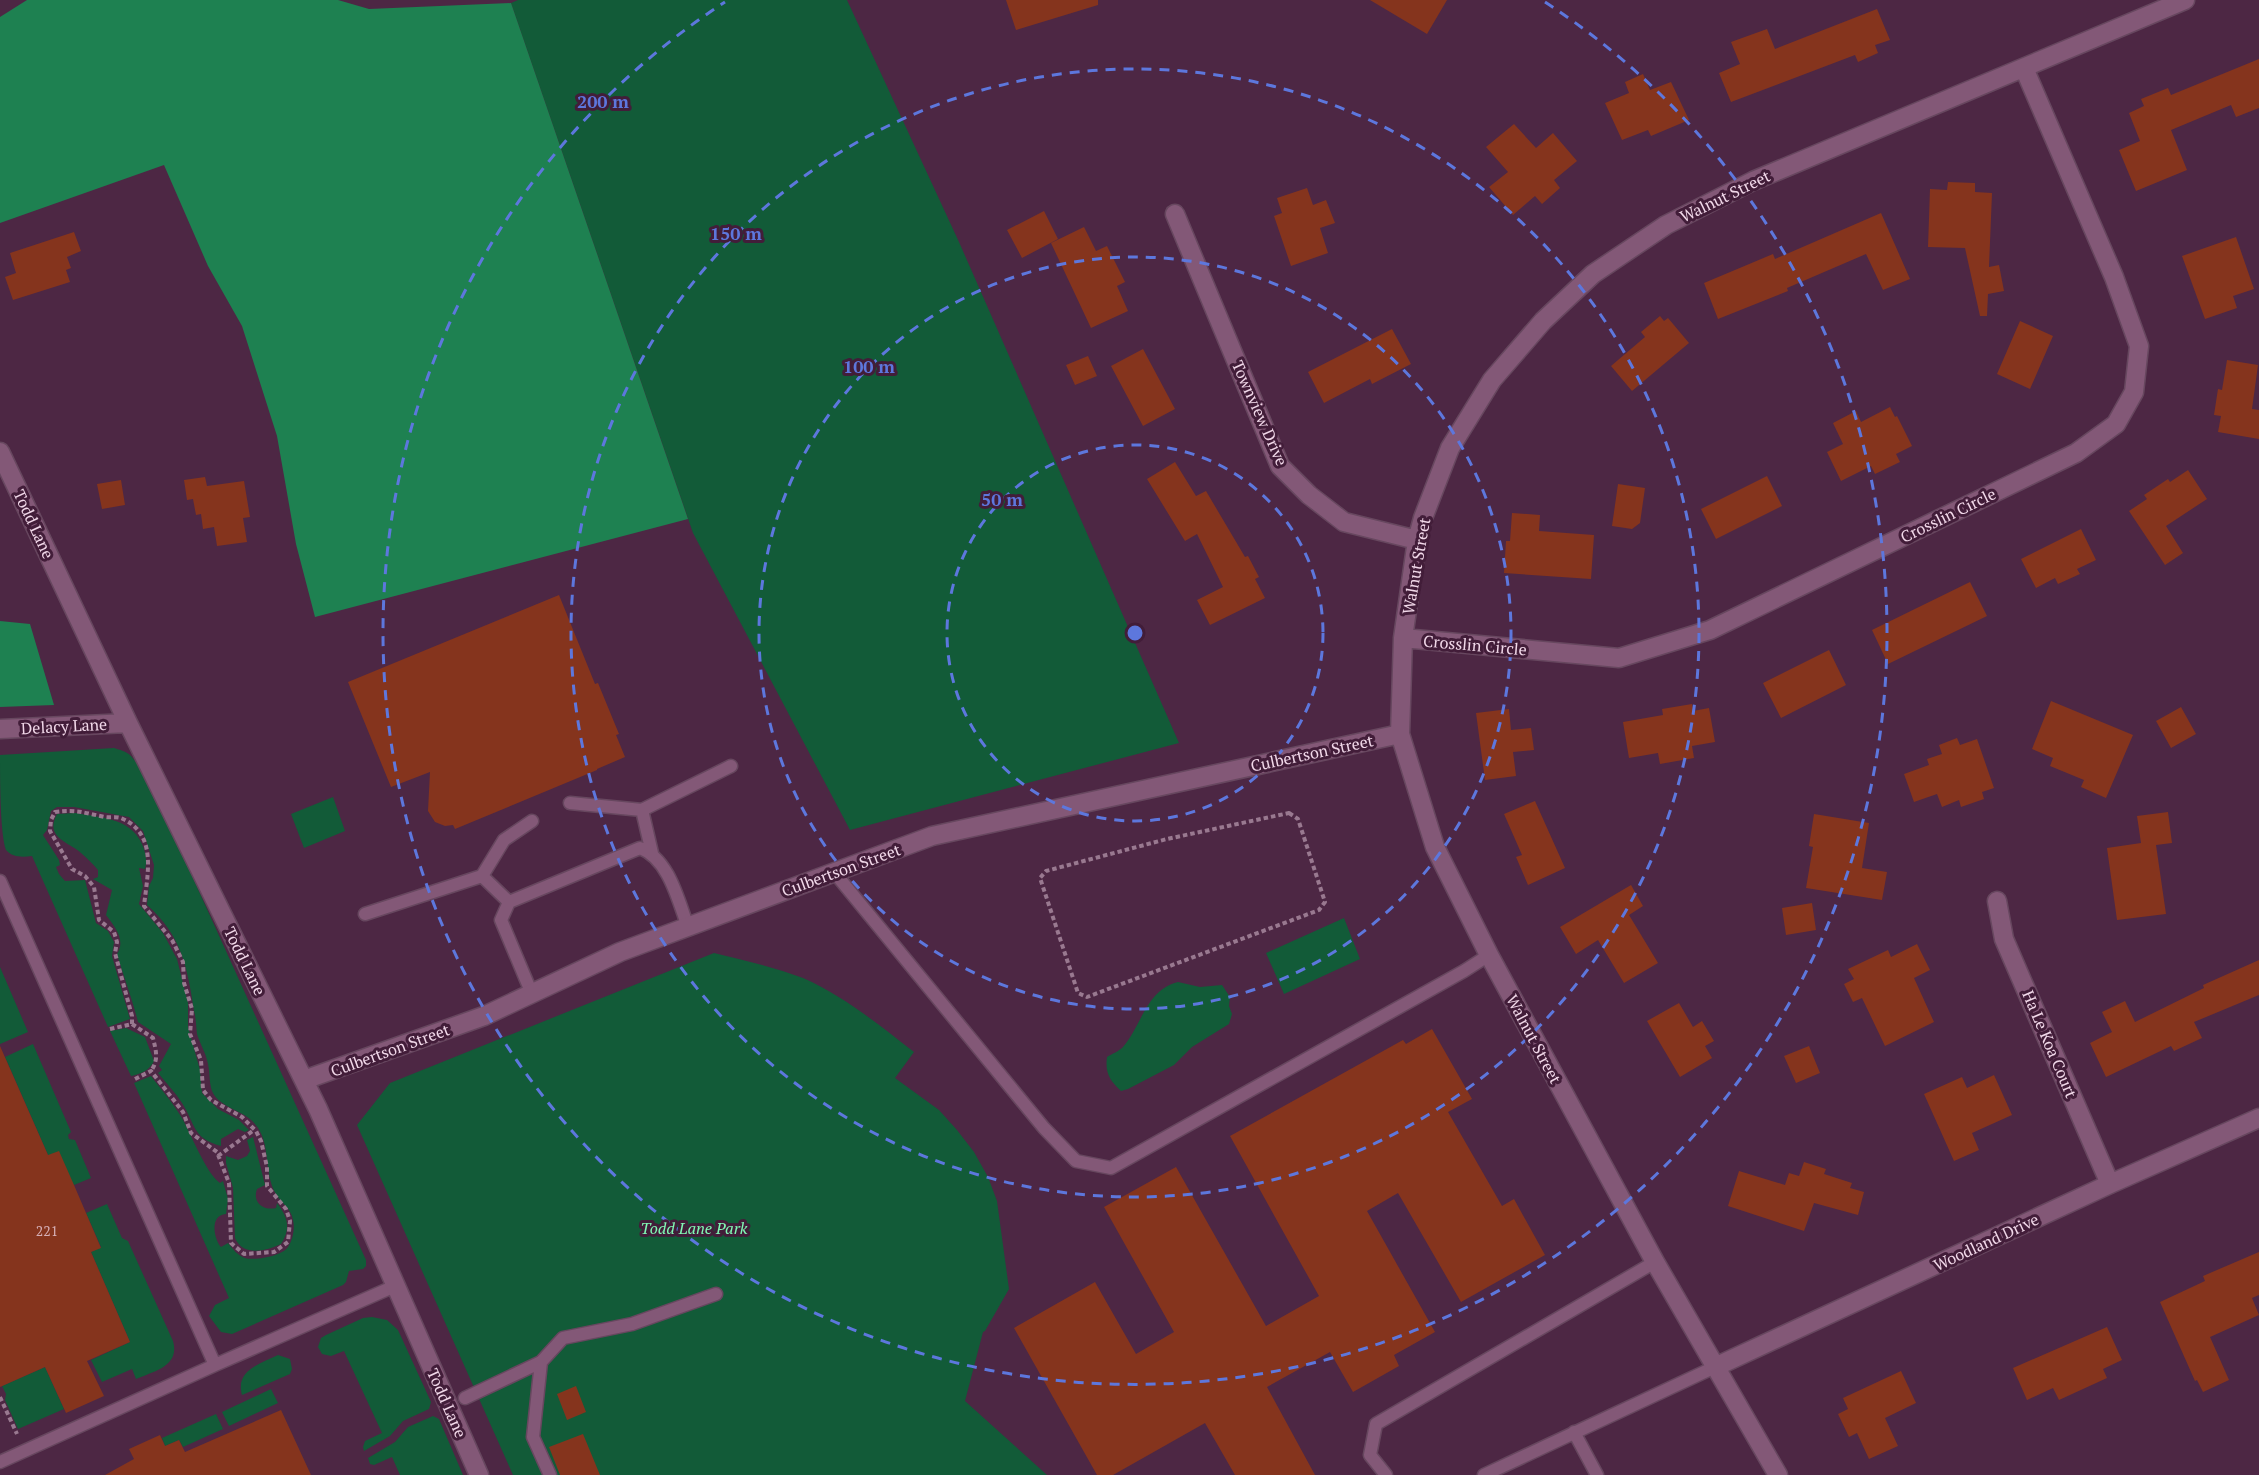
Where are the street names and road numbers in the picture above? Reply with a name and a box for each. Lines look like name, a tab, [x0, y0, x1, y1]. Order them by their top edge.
street label: Walnut Street	[1676, 165, 1774, 227]
street label: Townview Drive	[1227, 357, 1293, 469]
street label: Crosslin Circle	[1897, 482, 1999, 548]
street label: Todd Lane	[8, 486, 60, 562]
street label: Walnut Street	[1397, 516, 1435, 616]
street label: Crosslin Circle	[1422, 630, 1528, 660]
street label: Delacy Lane	[20, 713, 108, 739]
street label: Culbertson Street	[1249, 729, 1375, 777]
street label: Culbertson Street	[778, 838, 904, 902]
street label: Todd Lane	[219, 923, 271, 999]
street label: Ha Le Koa Court	[2017, 987, 2083, 1101]
street label: Walnut Street	[1501, 991, 1567, 1087]
street label: Culbertson Street	[327, 1018, 453, 1082]
street label: Woodland Drive	[1930, 1208, 2042, 1276]
street label: Todd Lane	[422, 1365, 472, 1441]

